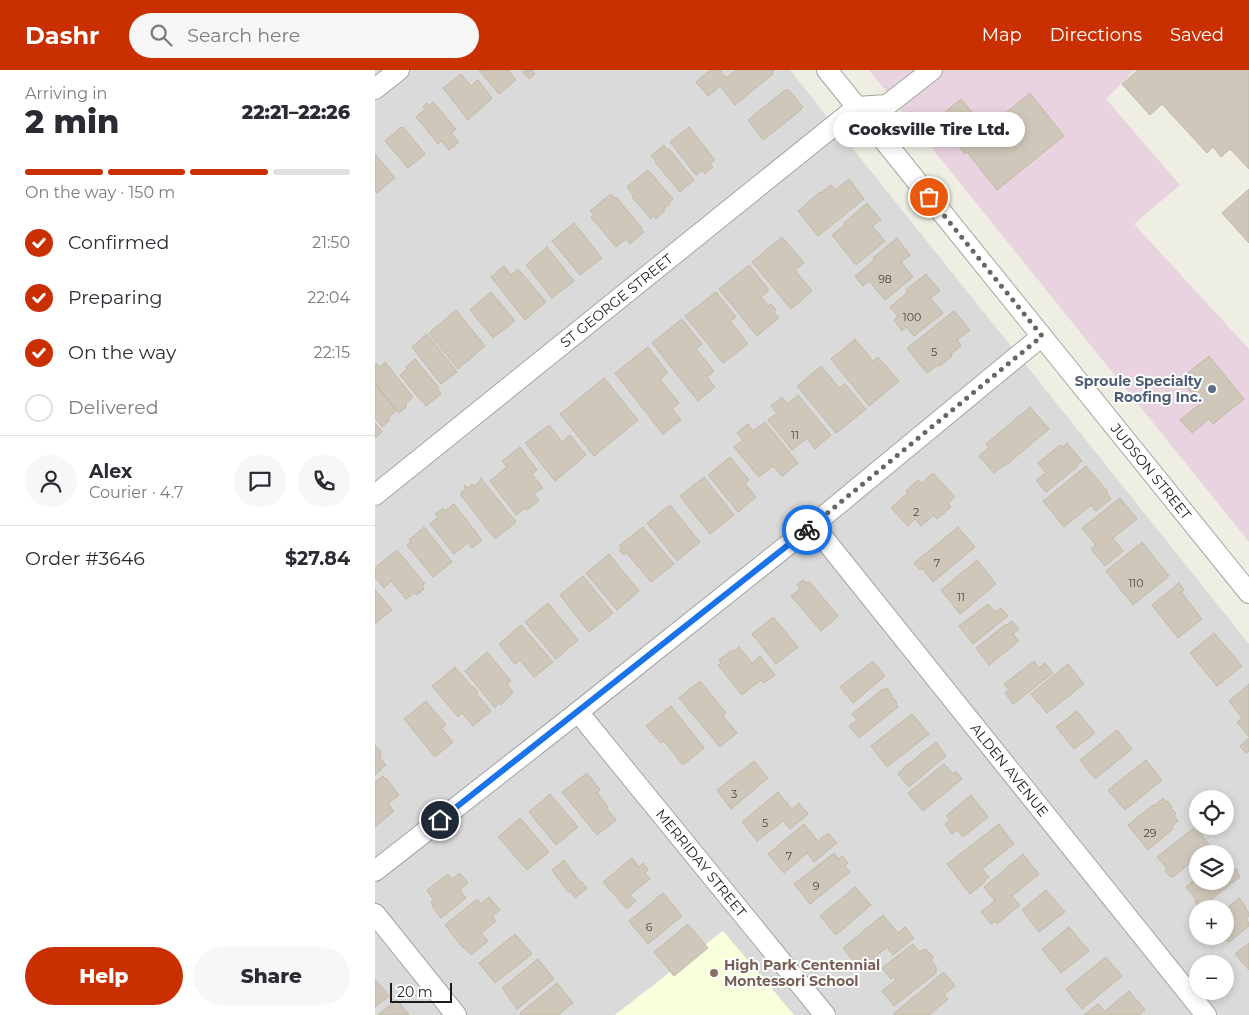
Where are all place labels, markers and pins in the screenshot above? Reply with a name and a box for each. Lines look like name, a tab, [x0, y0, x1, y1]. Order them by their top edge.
callout: Cooksville Tire Ltd.	[833, 112, 1025, 147]
pin	[908, 176, 950, 218]
place label: Sproule Specialty Roofing Inc.	[1075, 372, 1203, 406]
marker: Sproule Specialty Roofing Inc.	[1206, 383, 1218, 395]
pin	[419, 799, 461, 841]
place label: High Park Centennial Montessori School	[724, 956, 880, 990]
marker: High Park Centennial Montessori School	[708, 967, 720, 979]

